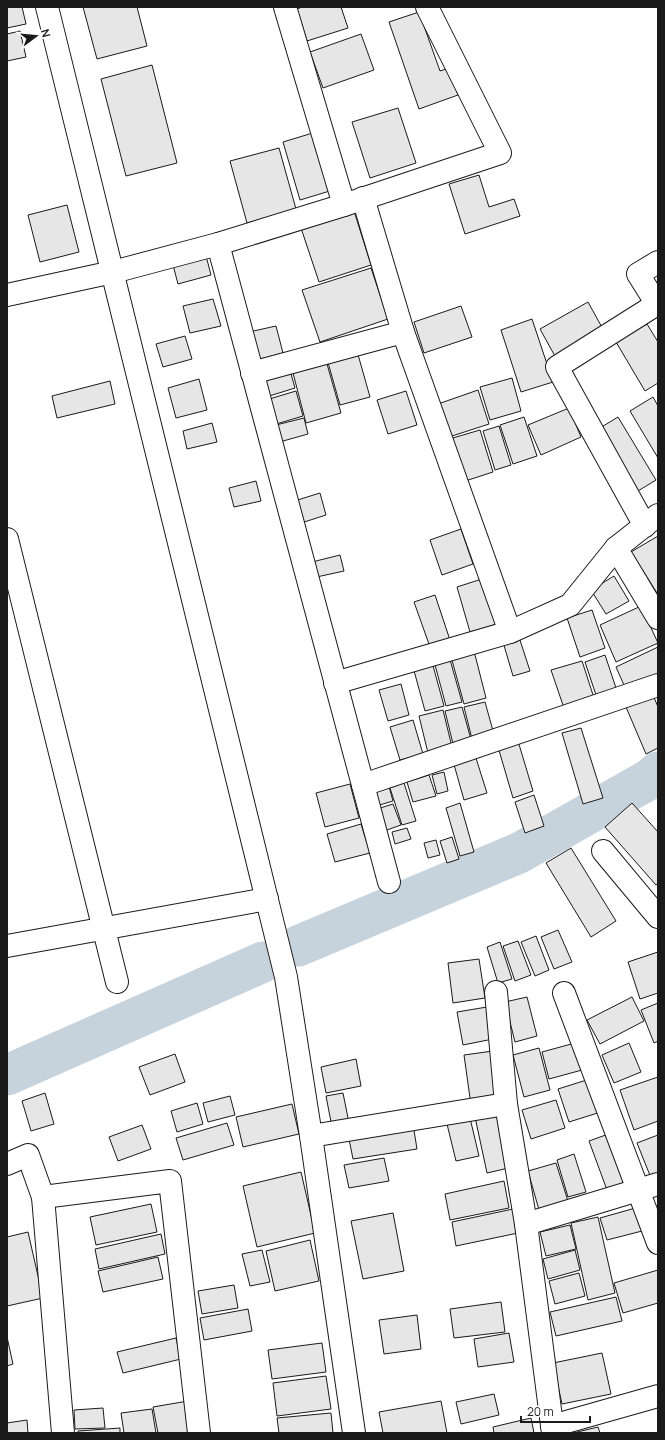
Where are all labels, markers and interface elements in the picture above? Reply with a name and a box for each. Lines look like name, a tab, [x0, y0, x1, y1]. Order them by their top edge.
north arrow	[16, 16, 56, 56]
text: N	[38, 27, 54, 39]
scale bar	[521, 1398, 590, 1424]
text: 20 m	[527, 1403, 554, 1420]

